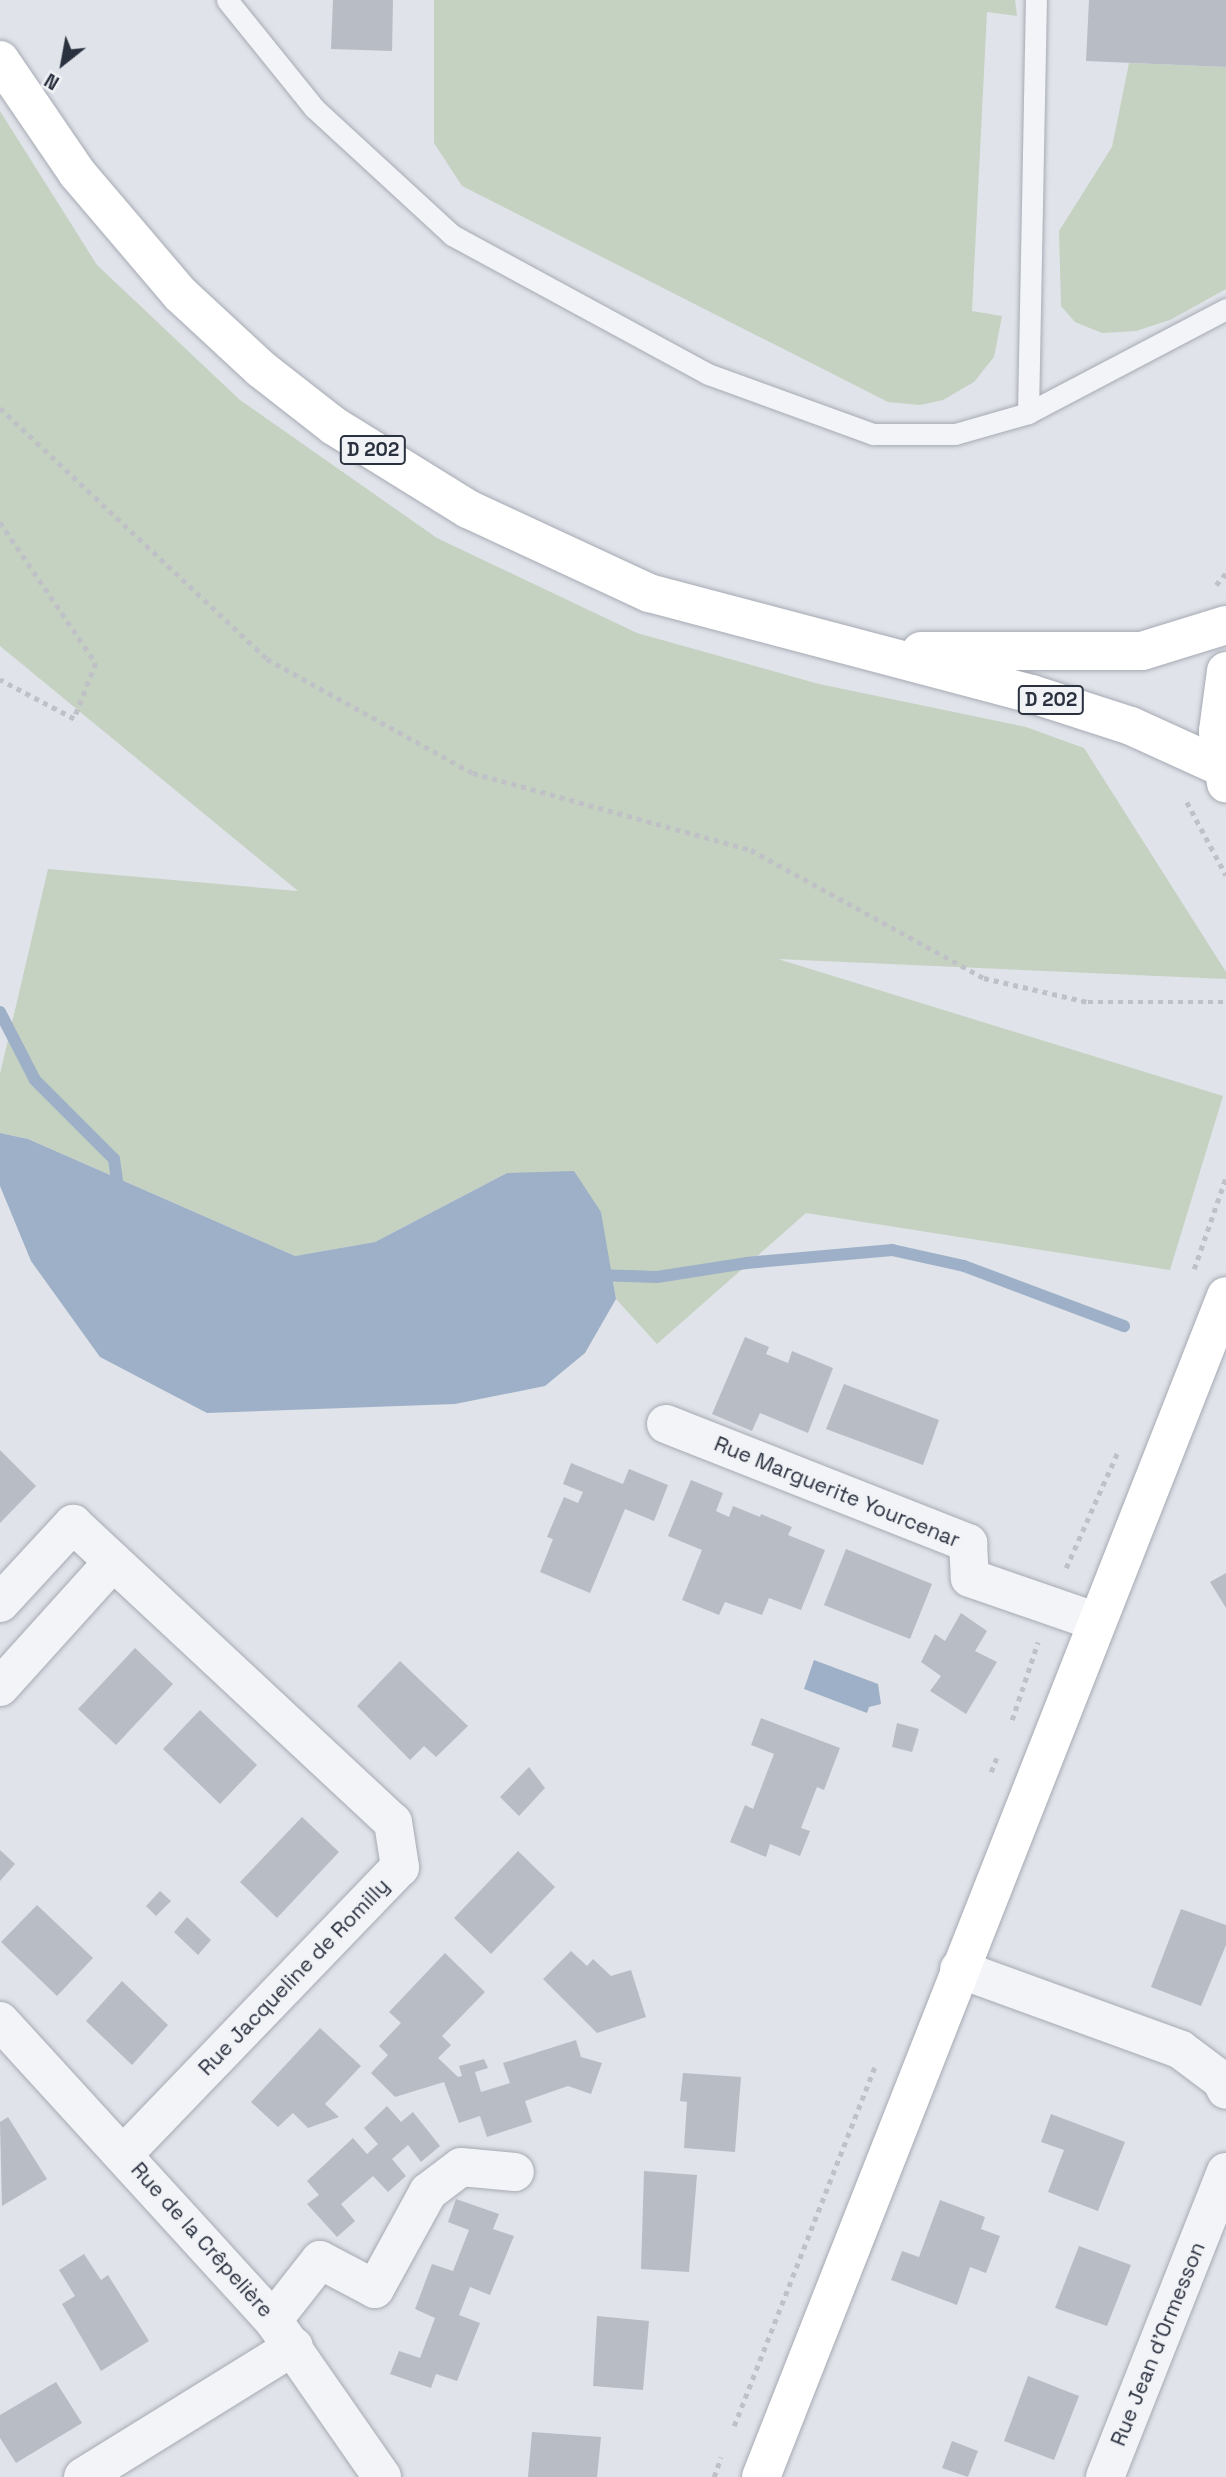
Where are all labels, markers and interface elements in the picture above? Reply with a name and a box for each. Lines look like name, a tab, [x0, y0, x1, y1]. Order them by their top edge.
north arrow	[28, 28, 98, 98]
text: N	[40, 67, 64, 95]
road number: D 202	[340, 435, 406, 466]
road number: D 202	[1018, 684, 1084, 716]
street label: Rue Marguerite Yourcenar	[710, 1431, 964, 1553]
street label: Rue Jacqueline de Romilly	[193, 1873, 395, 2081]
street label: Rue de la Crêpelière	[126, 2157, 278, 2323]
street label: Rue Jean d'Ormesson	[1106, 2238, 1210, 2450]

